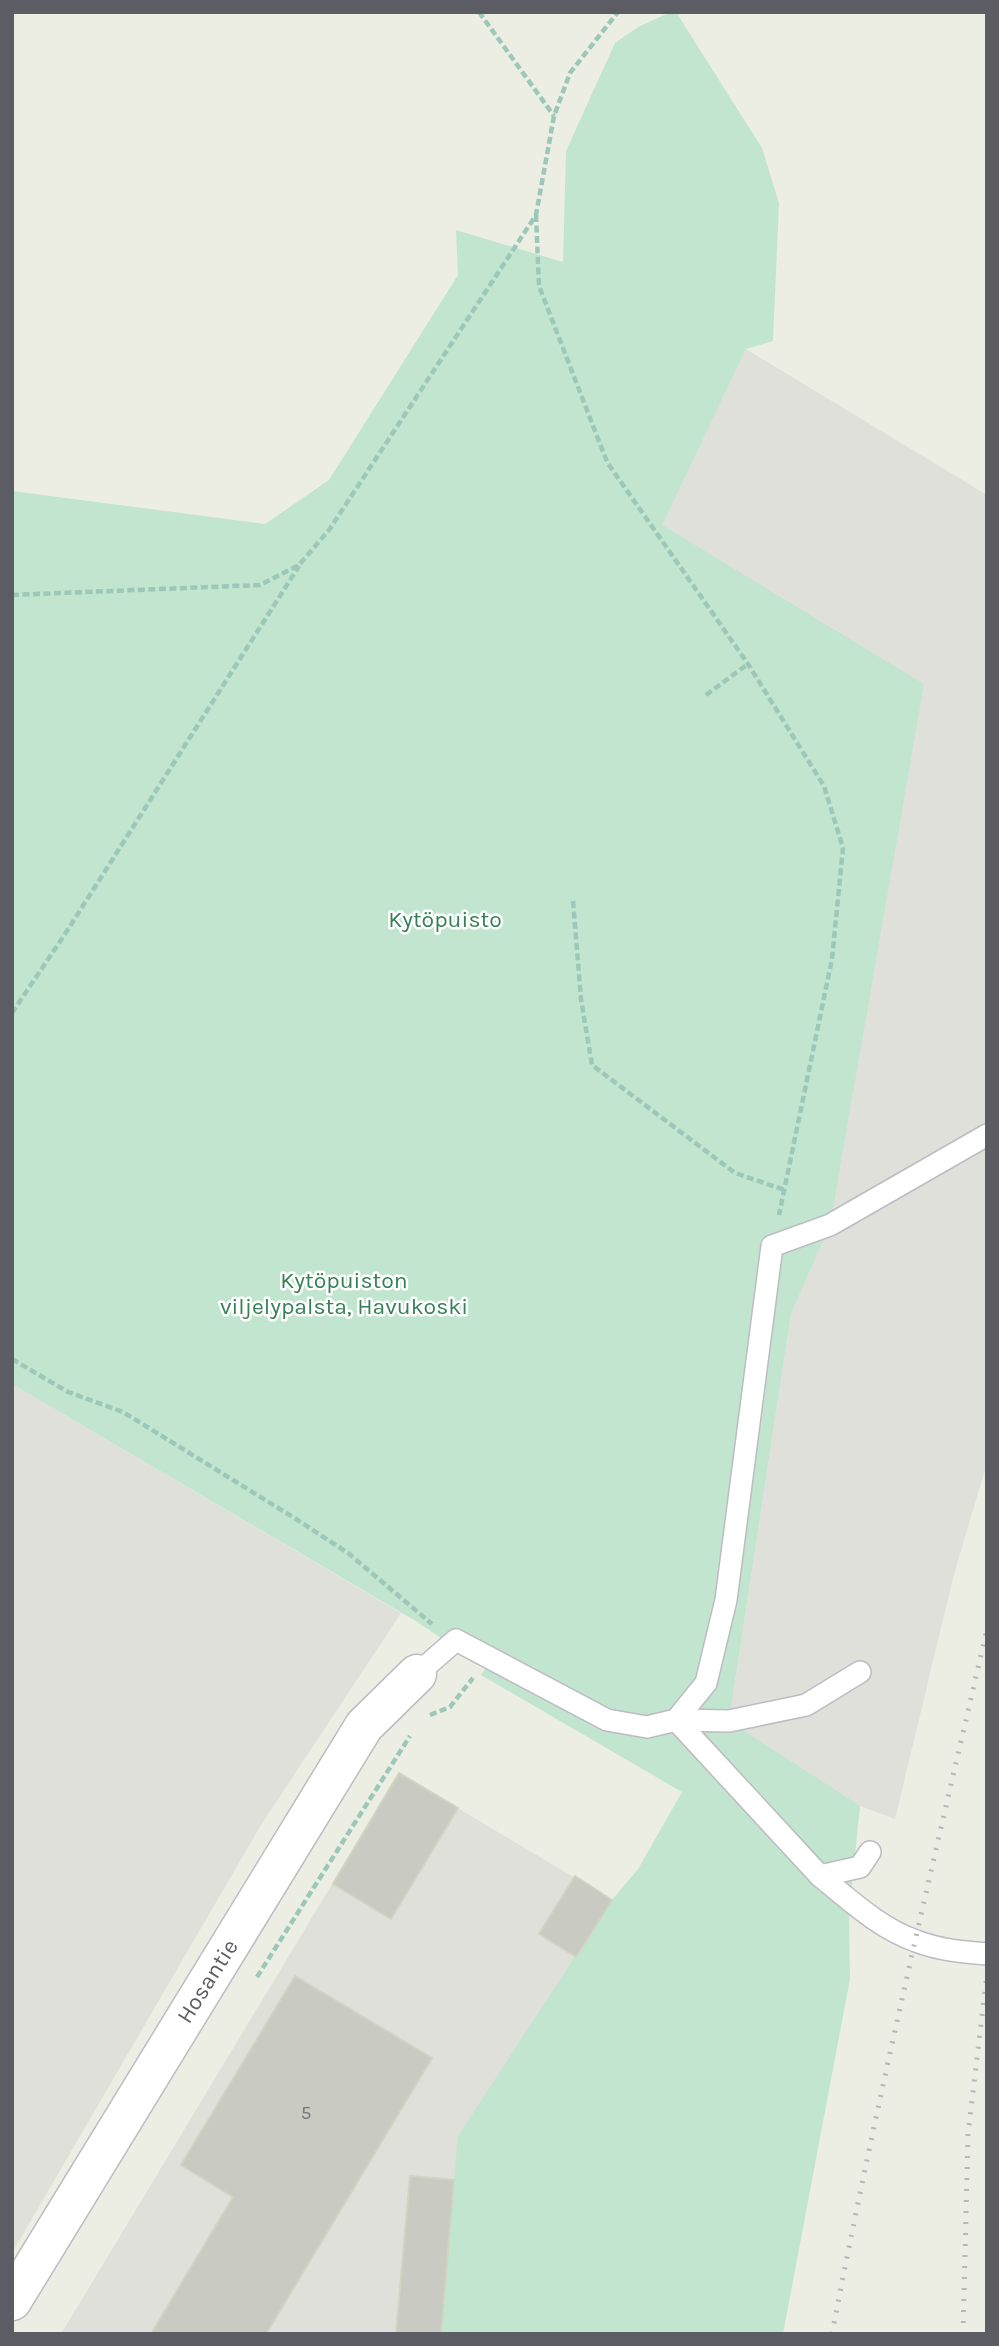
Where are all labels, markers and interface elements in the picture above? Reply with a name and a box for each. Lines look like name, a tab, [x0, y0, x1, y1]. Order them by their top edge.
park label: Kytöpuisto	[388, 906, 502, 933]
park label: Kytöpuiston viljelypalsta, Havukoski	[220, 1267, 468, 1320]
street label: Hosantie	[171, 1934, 244, 2028]
house number: 5	[301, 2102, 311, 2124]

